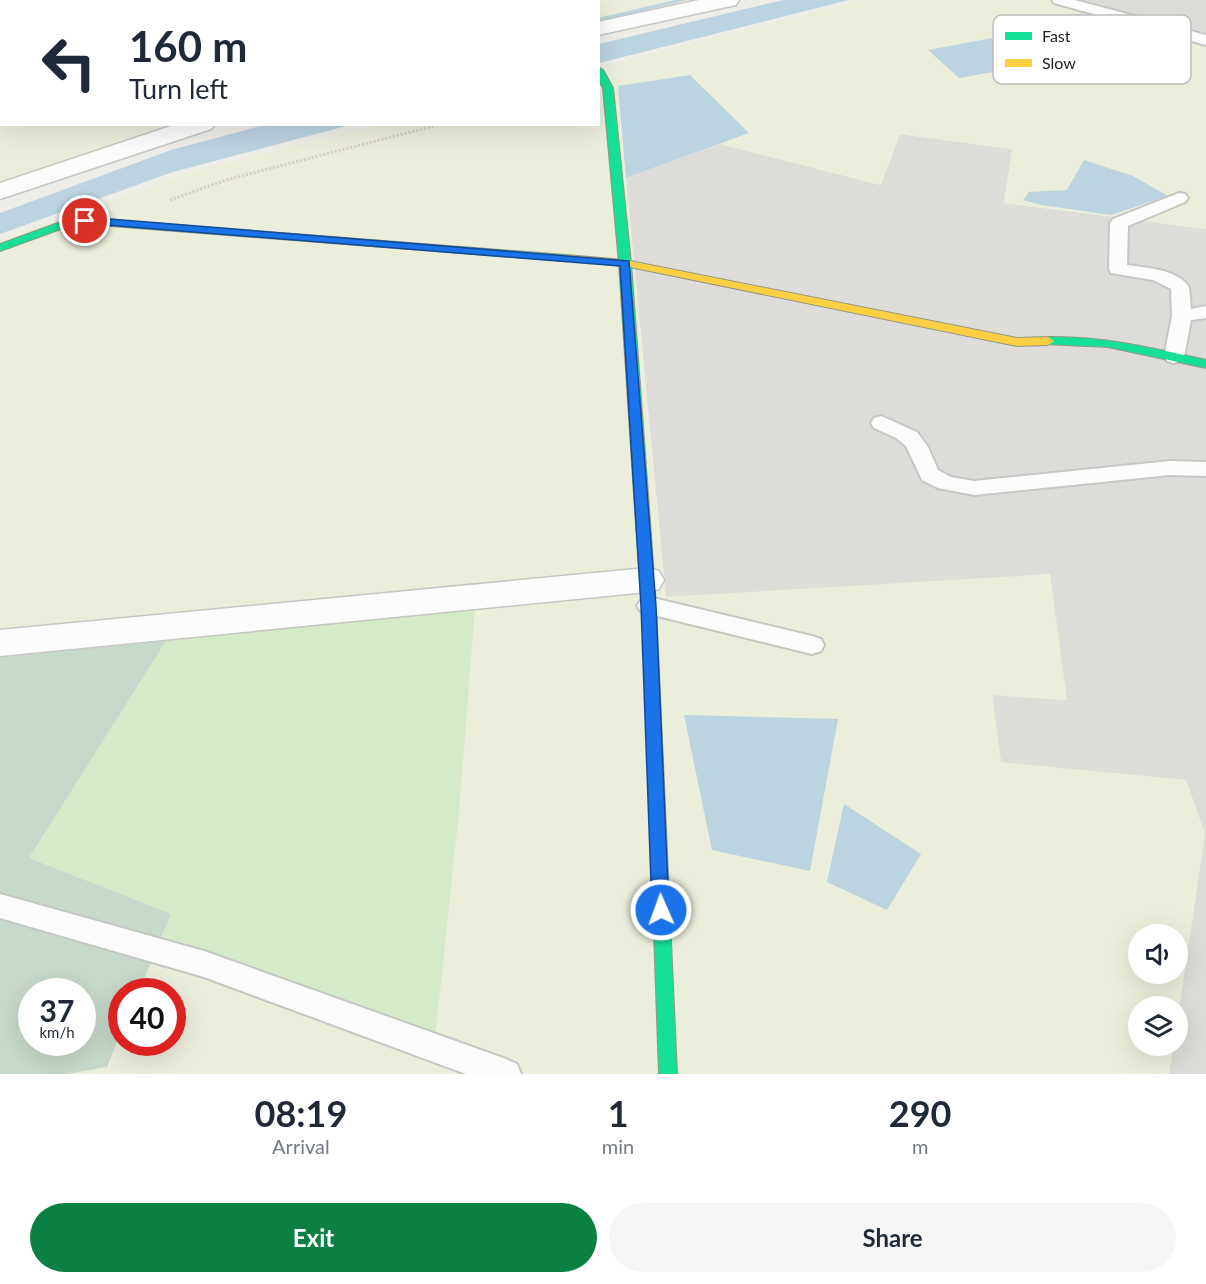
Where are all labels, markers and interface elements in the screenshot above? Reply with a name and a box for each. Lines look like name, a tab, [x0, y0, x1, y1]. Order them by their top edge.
legend	[993, 15, 1191, 84]
text: 160 m	[129, 21, 247, 71]
icon: left	[30, 24, 108, 102]
text: Fast	[1042, 26, 1071, 45]
text: Slow	[1042, 53, 1076, 72]
text: Turn left	[129, 72, 228, 105]
pin	[59, 195, 110, 246]
icon: arrive	[68, 204, 101, 237]
position arrow	[629, 878, 693, 942]
map controls	[1128, 924, 1188, 1056]
button: sound	[1128, 924, 1188, 984]
speed limit sign: 40	[108, 978, 186, 1056]
text: 37	[40, 992, 74, 1028]
button: layers	[1128, 996, 1188, 1056]
text: km/h	[39, 1023, 75, 1041]
text: 08:19	[255, 1091, 347, 1135]
text: 1	[608, 1091, 629, 1135]
text: 290	[889, 1091, 951, 1135]
text: Arrival	[272, 1134, 330, 1158]
text: min	[602, 1134, 634, 1158]
text: m	[912, 1134, 928, 1158]
button: Exit	[30, 1203, 597, 1272]
button: Share	[609, 1203, 1176, 1272]

